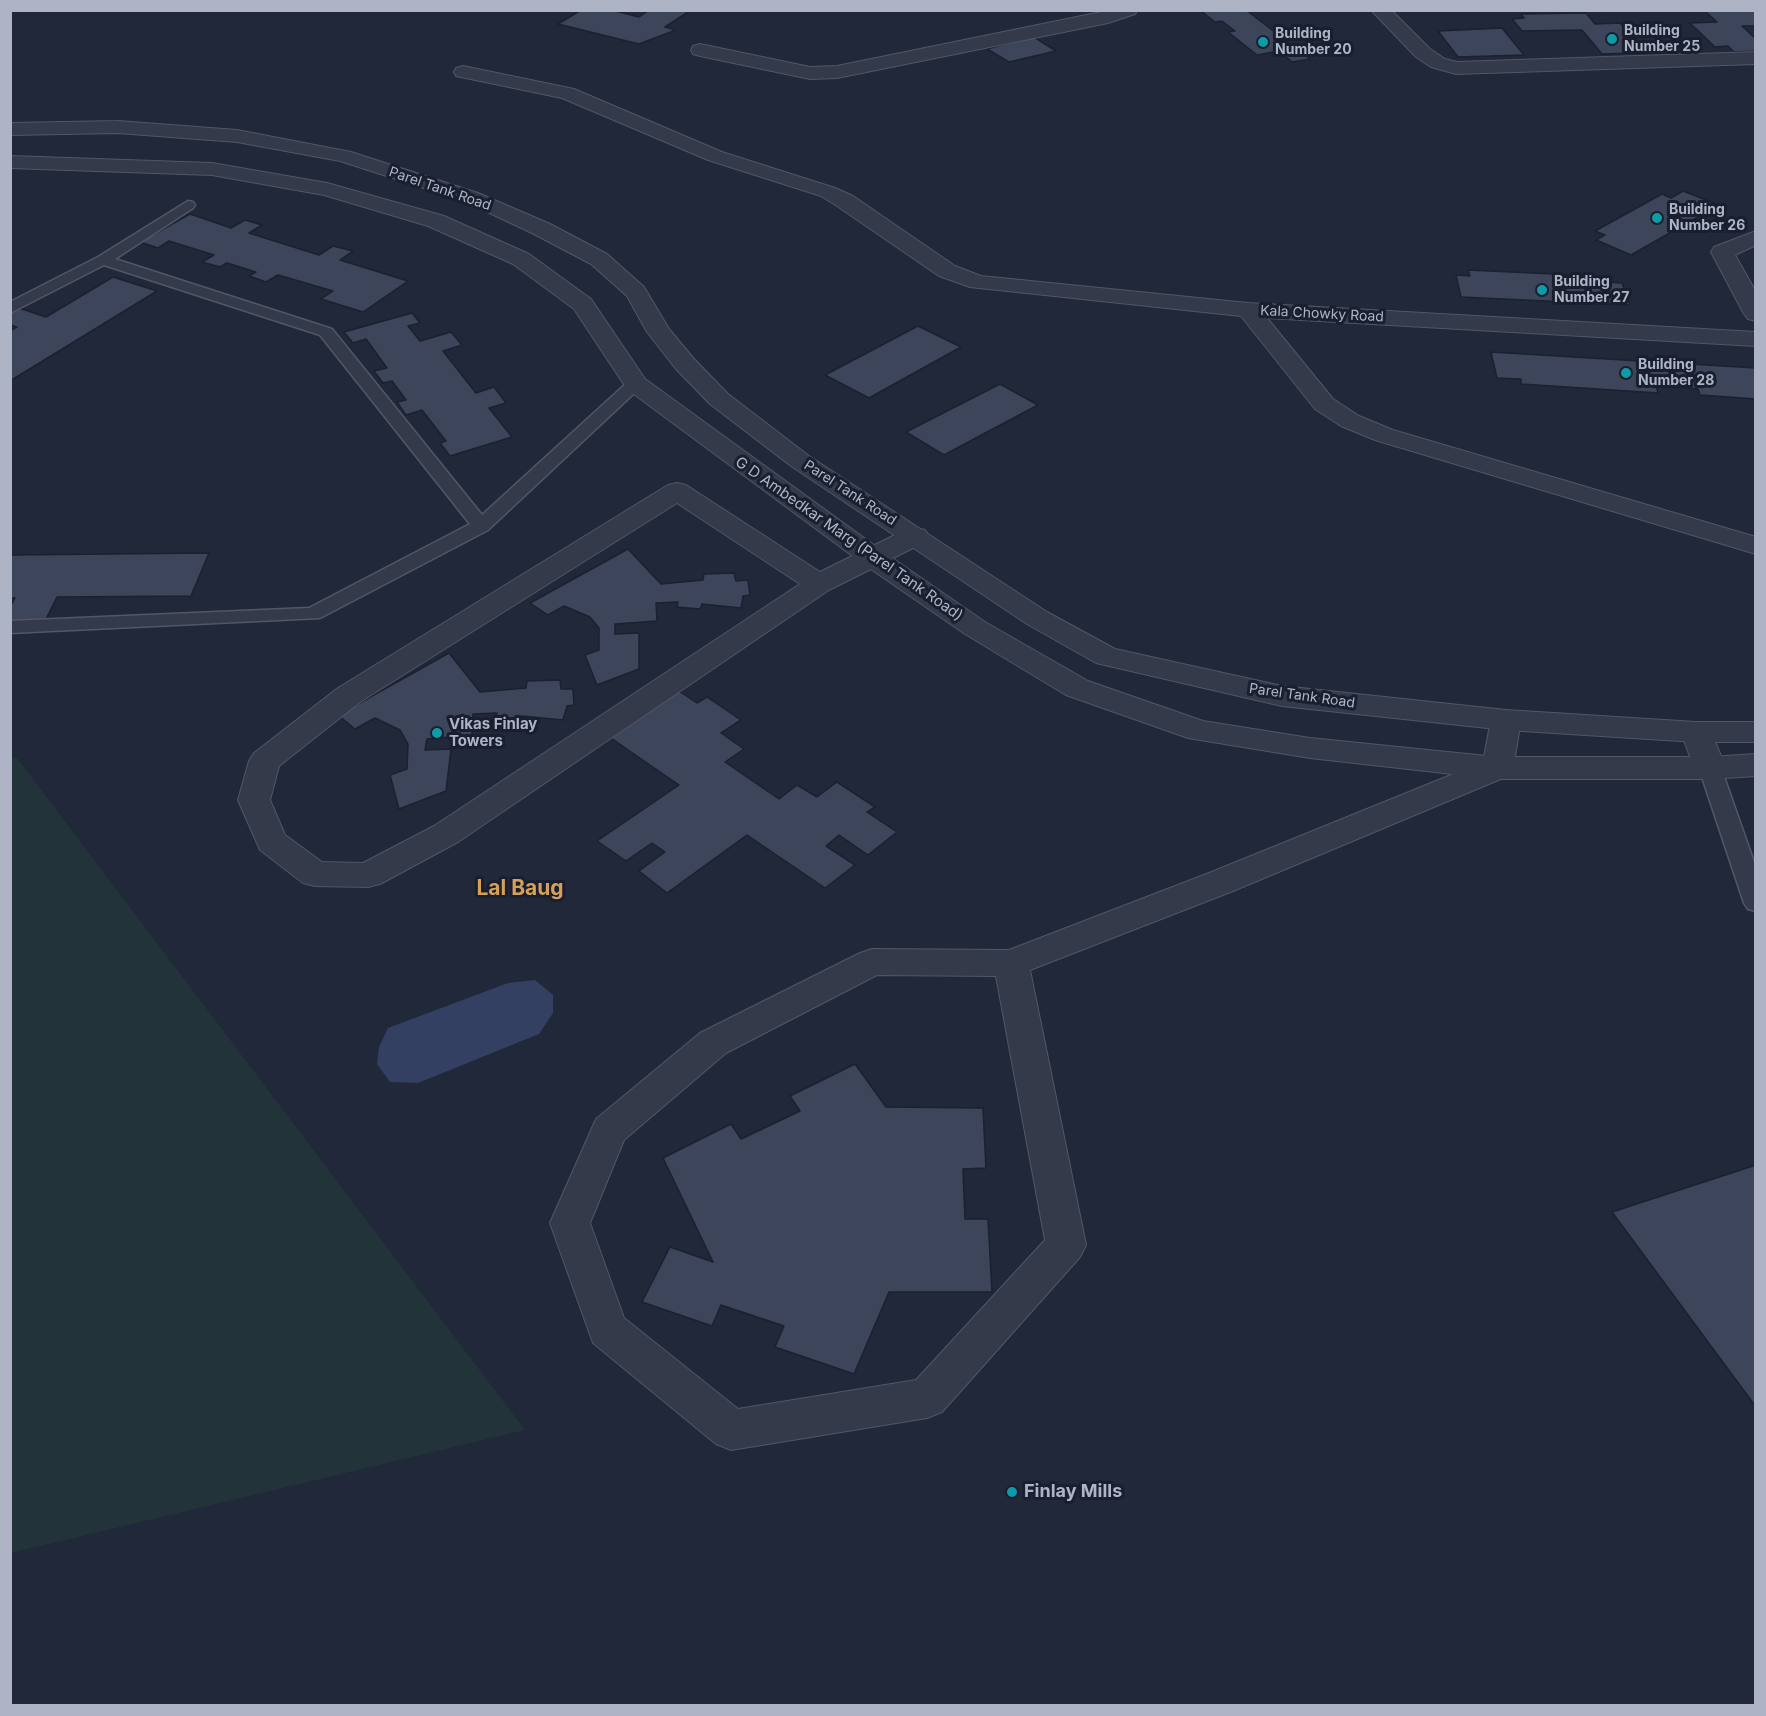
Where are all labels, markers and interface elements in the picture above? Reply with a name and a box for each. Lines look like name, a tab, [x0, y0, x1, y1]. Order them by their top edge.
place label: Building Number 25	[1624, 23, 1700, 56]
place label: Building Number 20	[1275, 26, 1352, 58]
marker: Building Number 25	[1605, 32, 1619, 46]
marker: Building Number 20	[1256, 35, 1270, 49]
street label: Parel Tank Road	[387, 164, 493, 214]
place label: Building Number 26	[1669, 202, 1745, 234]
marker: Building Number 26	[1650, 211, 1664, 225]
place label: Building Number 27	[1554, 274, 1629, 306]
marker: Building Number 27	[1535, 283, 1549, 297]
street label: Kala Chowky Road	[1260, 302, 1384, 326]
place label: Building Number 28	[1638, 357, 1714, 390]
marker: Building Number 28	[1619, 366, 1633, 380]
street label: G D Ambedkar Marg (Parel Tank Road)	[732, 453, 966, 625]
street label: Parel Tank Road	[801, 457, 899, 529]
street label: Parel Tank Road	[1248, 680, 1356, 712]
place label: Vikas Finlay Towers	[449, 715, 537, 750]
marker: Vikas Finlay Towers	[430, 726, 444, 740]
district label: Lal Baug	[476, 876, 564, 902]
place label: Finlay Mills	[1024, 1481, 1122, 1503]
marker: Finlay Mills	[1005, 1485, 1019, 1499]

